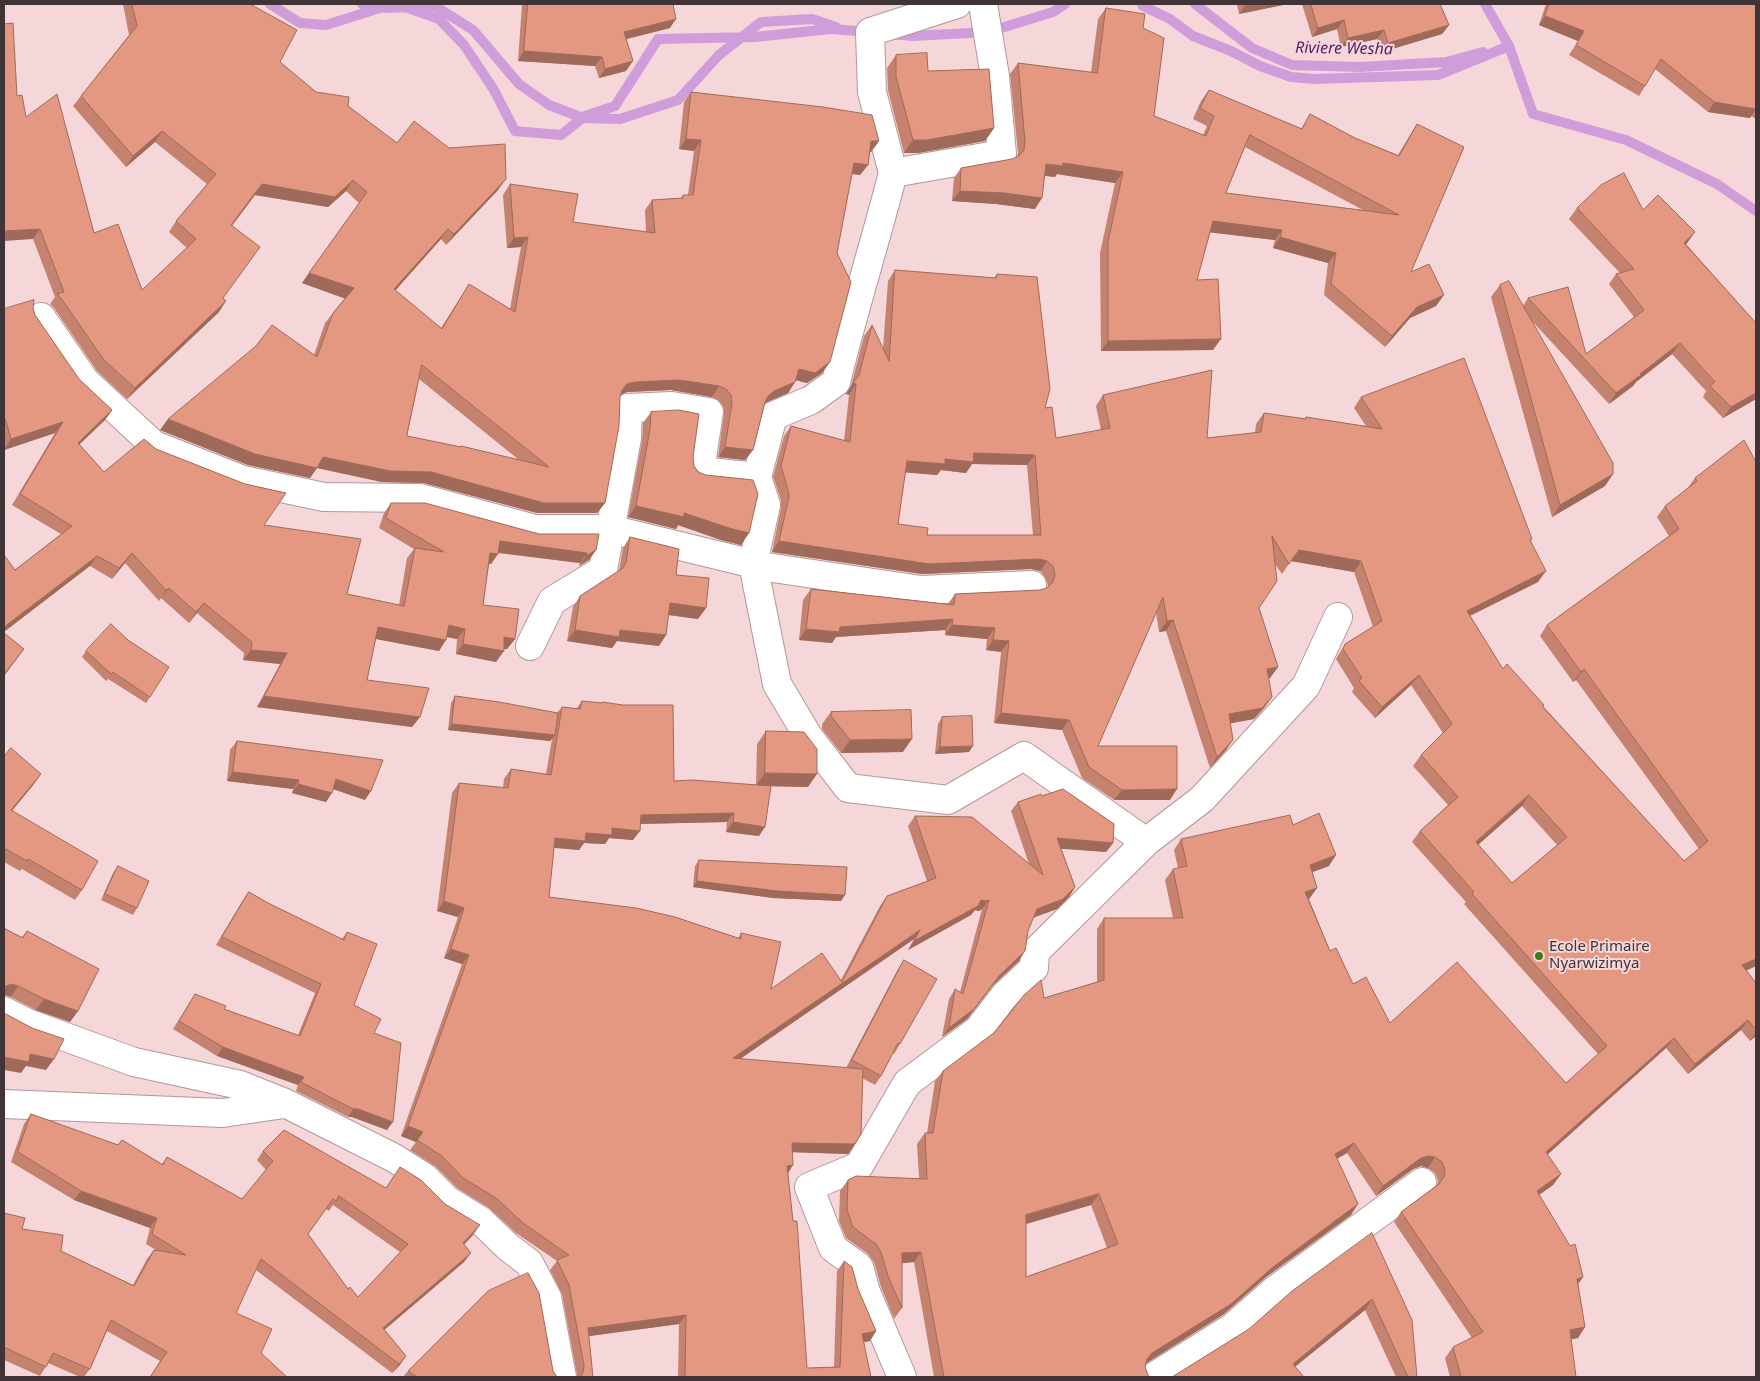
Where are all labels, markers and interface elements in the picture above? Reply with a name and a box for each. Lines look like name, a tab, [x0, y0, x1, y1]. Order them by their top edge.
water label: Riviere Wesha	[1295, 39, 1393, 59]
place label: Ecole Primaire Nyarwizimya	[1549, 938, 1650, 973]
marker: Ecole Primaire Nyarwizimya	[1533, 950, 1545, 962]

